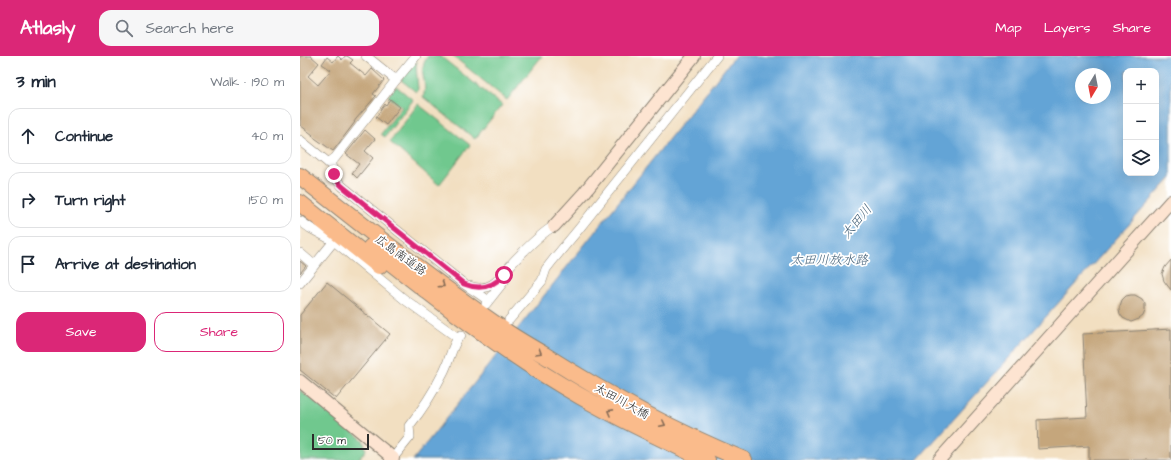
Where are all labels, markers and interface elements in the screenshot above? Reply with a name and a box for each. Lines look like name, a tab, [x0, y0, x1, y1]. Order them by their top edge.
search box	[99, 10, 379, 46]
text: Atlasly	[20, 15, 75, 42]
icon: search	[113, 17, 135, 39]
text: Search here	[145, 18, 234, 39]
text: Map	[995, 18, 1022, 38]
text: Layers	[1044, 18, 1091, 38]
text: Share	[1113, 18, 1151, 38]
north arrow	[1075, 68, 1111, 104]
map controls	[1123, 68, 1159, 176]
button: +	[1123, 68, 1159, 104]
text: 3 min	[16, 70, 56, 94]
text: Walk · 190 m	[210, 73, 284, 91]
button: −	[1123, 104, 1159, 140]
icon: ahead	[17, 125, 39, 147]
text: Continue	[55, 126, 113, 147]
text: 40 m	[251, 127, 283, 145]
button: layers	[1123, 140, 1159, 176]
route end	[325, 165, 343, 183]
icon: right	[17, 189, 39, 211]
text: Turn right	[55, 190, 126, 211]
text: 150 m	[249, 191, 283, 209]
water label: 太田川	[837, 201, 876, 242]
street label: 広島南道路	[371, 231, 430, 280]
water label: 太田川放水路	[790, 251, 869, 269]
icon: arrive	[17, 253, 39, 275]
text: Arrive at destination	[55, 254, 196, 275]
route start	[495, 266, 513, 284]
one-way arrow	[437, 280, 444, 287]
button: Save	[16, 312, 146, 352]
button: Share	[154, 312, 284, 352]
one-way arrow	[535, 347, 542, 355]
street label: 太田川大橋	[591, 379, 652, 423]
one-way arrow	[606, 409, 614, 417]
one-way arrow	[659, 419, 667, 426]
scale bar	[312, 432, 369, 451]
text: 50 m	[318, 433, 346, 448]

